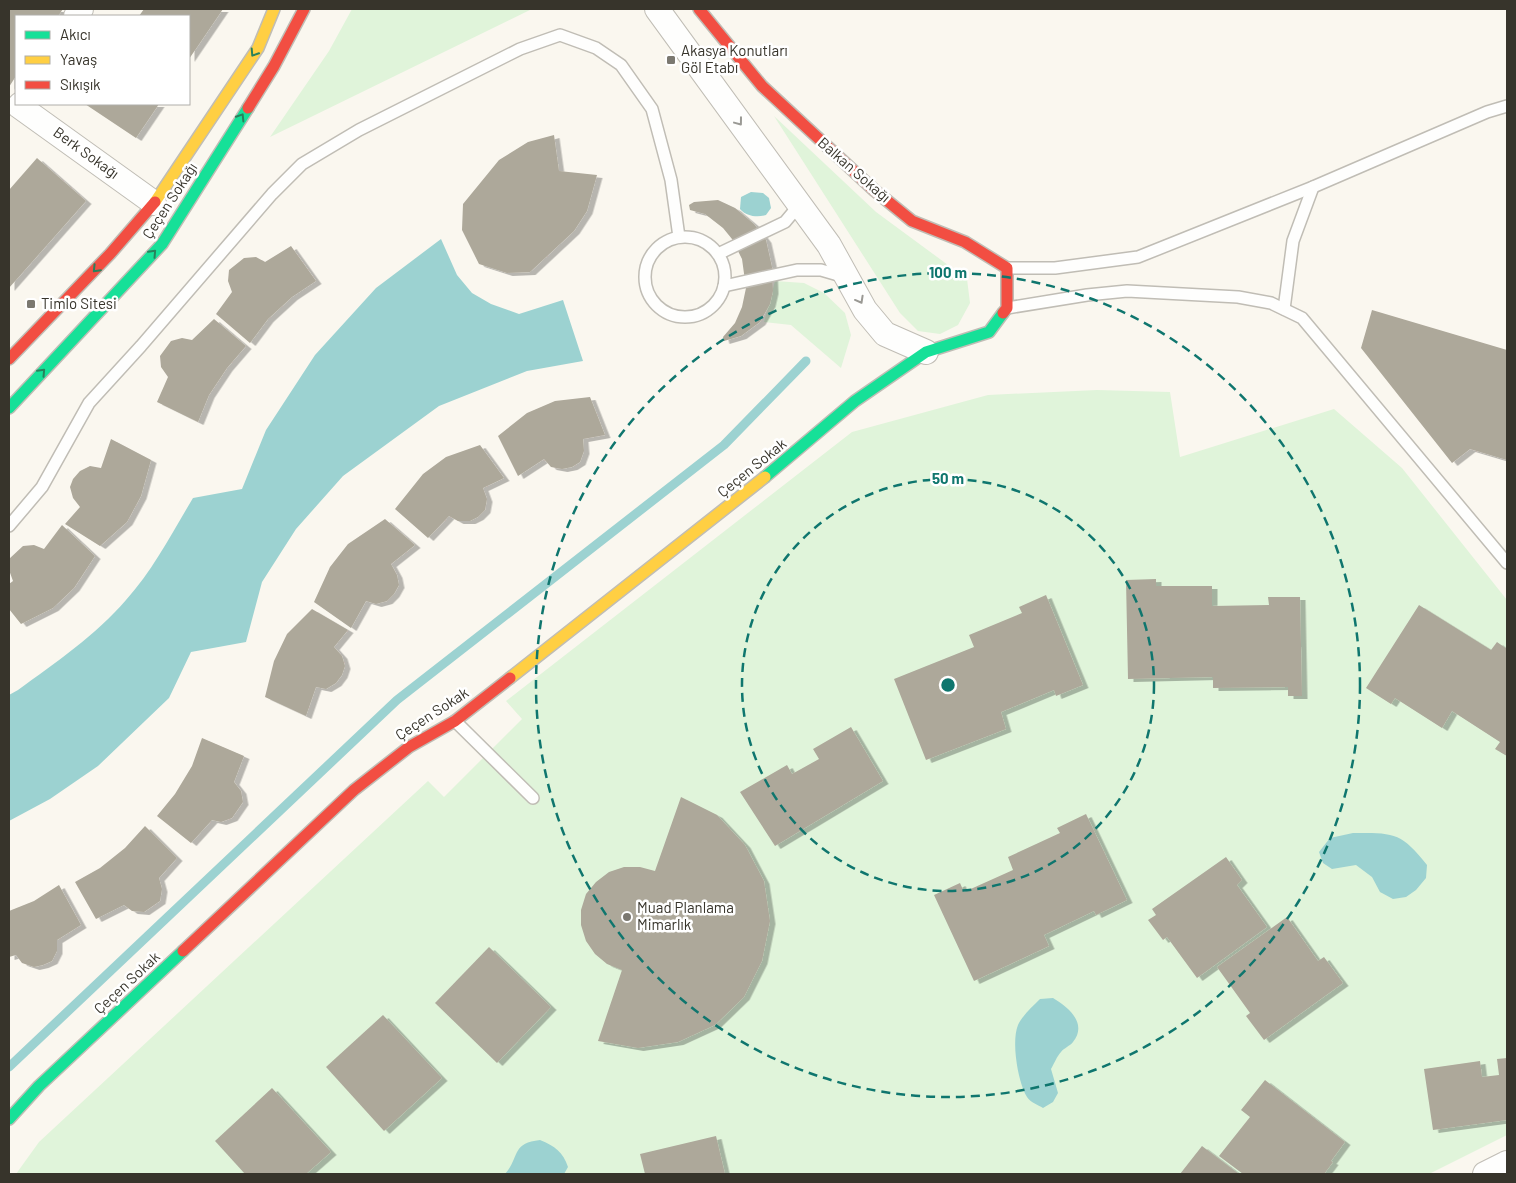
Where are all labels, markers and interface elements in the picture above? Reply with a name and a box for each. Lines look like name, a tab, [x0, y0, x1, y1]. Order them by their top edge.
legend	[15, 15, 190, 105]
text: Akıcı	[60, 25, 91, 43]
place label: Akasya Konutları Göl Etabı	[681, 41, 788, 76]
one-way arrow	[251, 47, 260, 57]
text: Yavaş	[60, 50, 97, 68]
marker: Akasya Konutları Göl Etabı	[665, 54, 677, 66]
text: Sıkışık	[60, 75, 101, 93]
one-way arrow	[235, 114, 245, 123]
one-way arrow	[734, 116, 742, 125]
street label: Berk Sokağı	[50, 122, 123, 182]
street label: Balkan Sokağı	[815, 133, 894, 205]
street label: Çeçen Sokağı	[138, 159, 200, 242]
one-way arrow	[147, 250, 156, 259]
one-way arrow	[93, 263, 102, 272]
text: 100 m	[929, 263, 967, 281]
place label: Timlo Sitesi	[41, 294, 117, 312]
one-way arrow	[854, 295, 864, 304]
marker: Timlo Sitesi	[25, 298, 37, 310]
one-way arrow	[36, 369, 45, 378]
street label: Çeçen Sokak	[713, 434, 790, 500]
text: 50 m	[932, 469, 964, 487]
centre of rings	[939, 676, 957, 694]
street label: Çeçen Sokak	[392, 683, 472, 743]
place label: Muad Planlama Mimarlık	[637, 898, 734, 933]
marker: Muad Planlama Mimarlık	[621, 911, 633, 923]
street label: Çeçen Sokak	[90, 947, 163, 1017]

